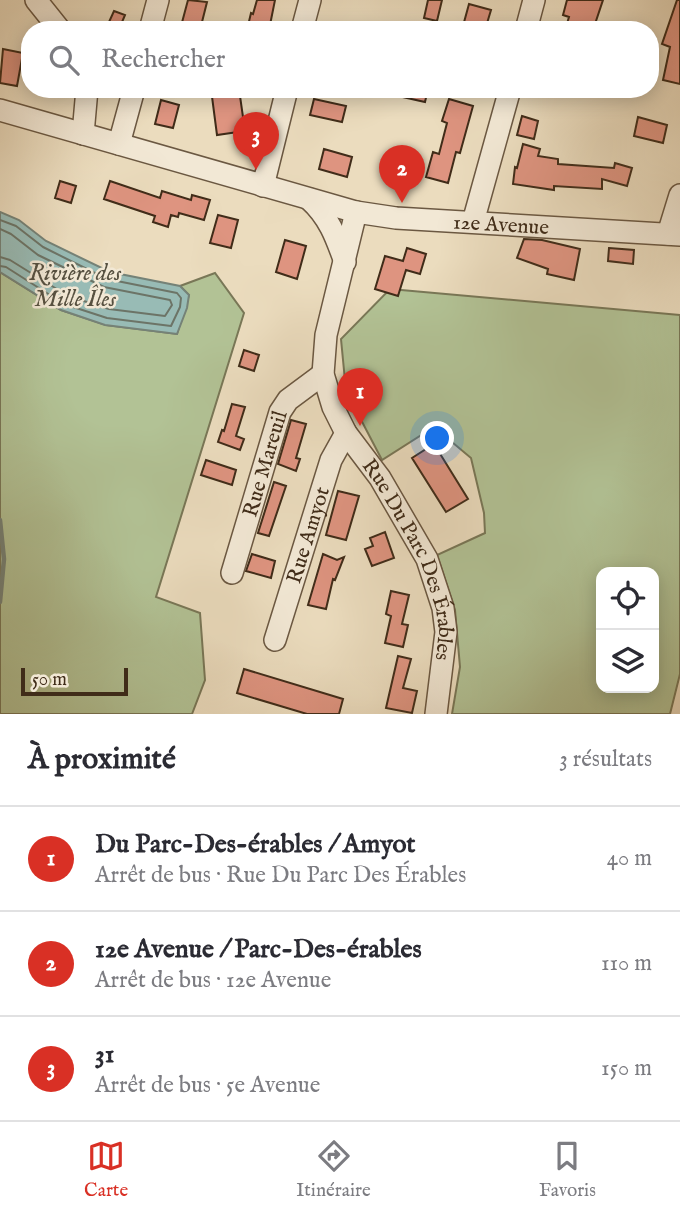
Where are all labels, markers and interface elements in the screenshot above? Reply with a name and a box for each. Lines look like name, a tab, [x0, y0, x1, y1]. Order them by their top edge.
search box	[21, 21, 659, 98]
icon: search	[45, 41, 83, 79]
text: Rechercher	[101, 43, 225, 76]
pin: 3	[233, 112, 279, 170]
pin: 2	[379, 145, 425, 203]
street label: 12e Avenue	[452, 209, 550, 242]
water label: Rivière des Mille Îles	[29, 259, 121, 314]
pin: 1	[337, 368, 383, 426]
street label: Rue Mareuil	[237, 408, 295, 520]
your location	[420, 421, 454, 455]
street label: Rue Du Parc Des Érables	[355, 454, 459, 662]
street label: Rue Amyot	[281, 484, 337, 587]
map controls	[596, 567, 659, 693]
button: locate	[596, 567, 659, 630]
button: layers	[596, 630, 659, 693]
scale bar	[21, 665, 128, 697]
text: 50 m	[32, 668, 67, 692]
text: À proximité	[28, 741, 176, 779]
text: 3 résultats	[559, 745, 652, 774]
text: Du Parc-Des-érables / Amyot	[95, 828, 415, 861]
text: 1	[47, 844, 55, 873]
text: 40 m	[607, 844, 652, 873]
text: Arrêt de bus · Rue Du Parc Des Érables	[95, 861, 466, 890]
text: 12e Avenue / Parc-Des-érables	[95, 933, 422, 966]
text: 2	[46, 949, 56, 978]
text: 110 m	[601, 949, 652, 978]
text: Arrêt de bus · 12e Avenue	[95, 966, 331, 995]
text: 31	[95, 1038, 114, 1071]
text: 3	[47, 1054, 55, 1083]
text: 150 m	[601, 1054, 652, 1083]
text: Arrêt de bus · 5e Avenue	[95, 1071, 320, 1100]
tab: Carte	[84, 1137, 128, 1203]
tab: Itinéraire	[296, 1137, 371, 1203]
tab: Favoris	[539, 1137, 596, 1203]

